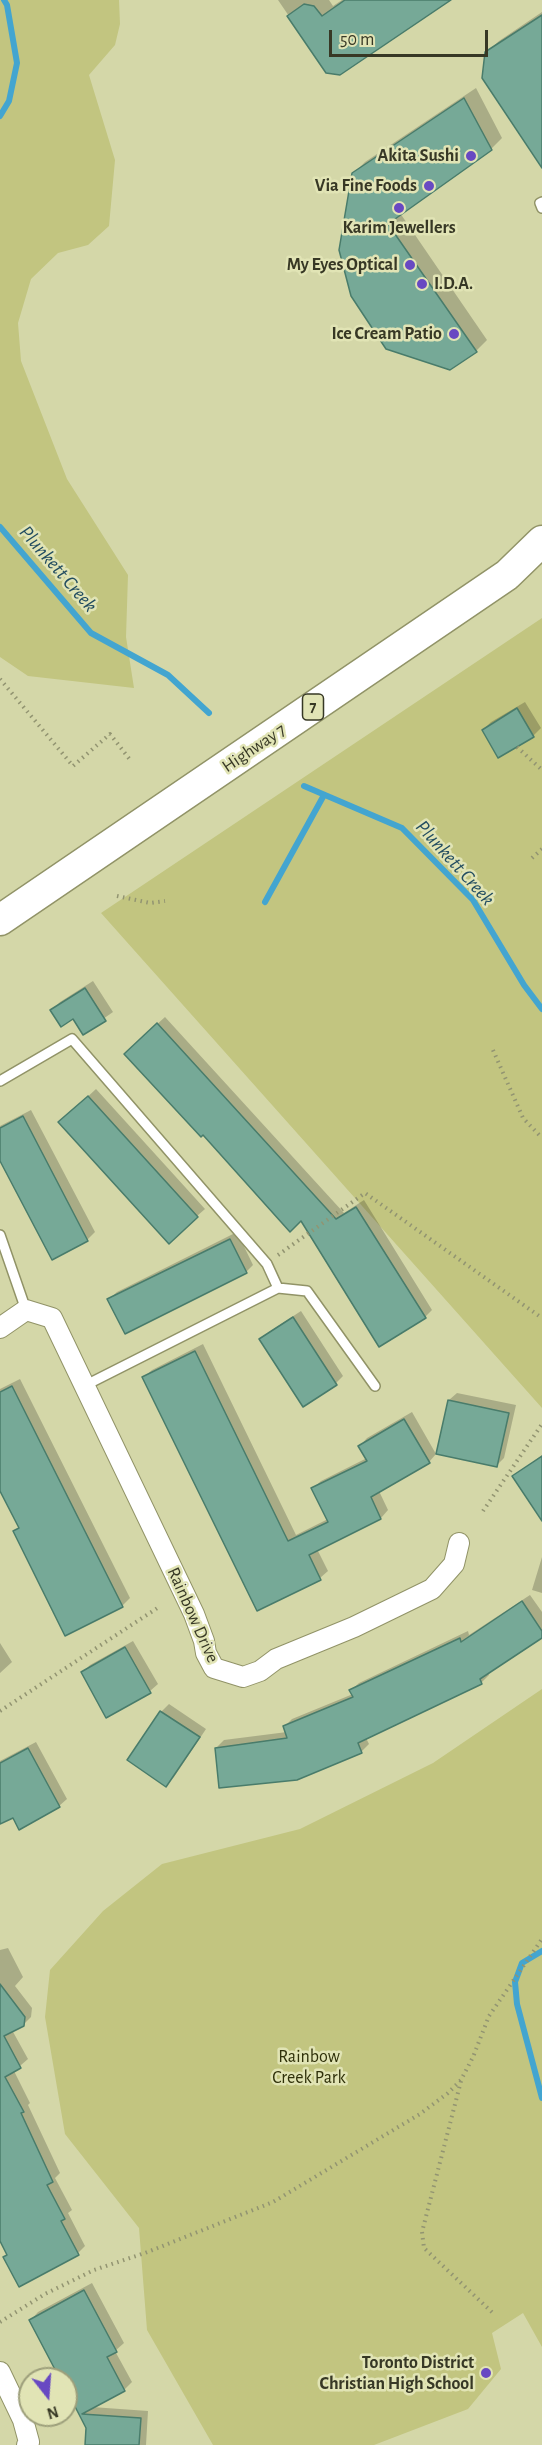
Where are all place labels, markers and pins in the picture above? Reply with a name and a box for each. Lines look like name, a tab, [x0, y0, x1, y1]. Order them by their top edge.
place label: Akita Sushi	[377, 145, 459, 167]
marker: Akita Sushi	[464, 149, 478, 163]
place label: Via Fine Foods	[315, 175, 417, 197]
marker: Via Fine Foods	[422, 179, 436, 193]
marker: Karim Jewellers	[392, 201, 406, 215]
place label: Karim Jewellers	[342, 217, 456, 239]
place label: My Eyes Optical	[287, 254, 398, 276]
marker: My Eyes Optical	[403, 258, 417, 272]
place label: I.D.A.	[434, 273, 473, 295]
marker: I.D.A.	[415, 277, 429, 291]
place label: Ice Cream Patio	[331, 323, 442, 345]
marker: Ice Cream Patio	[447, 327, 461, 341]
place label: Toronto District Christian High School	[320, 2352, 474, 2394]
marker: Toronto District Christian High School	[479, 2366, 493, 2380]

